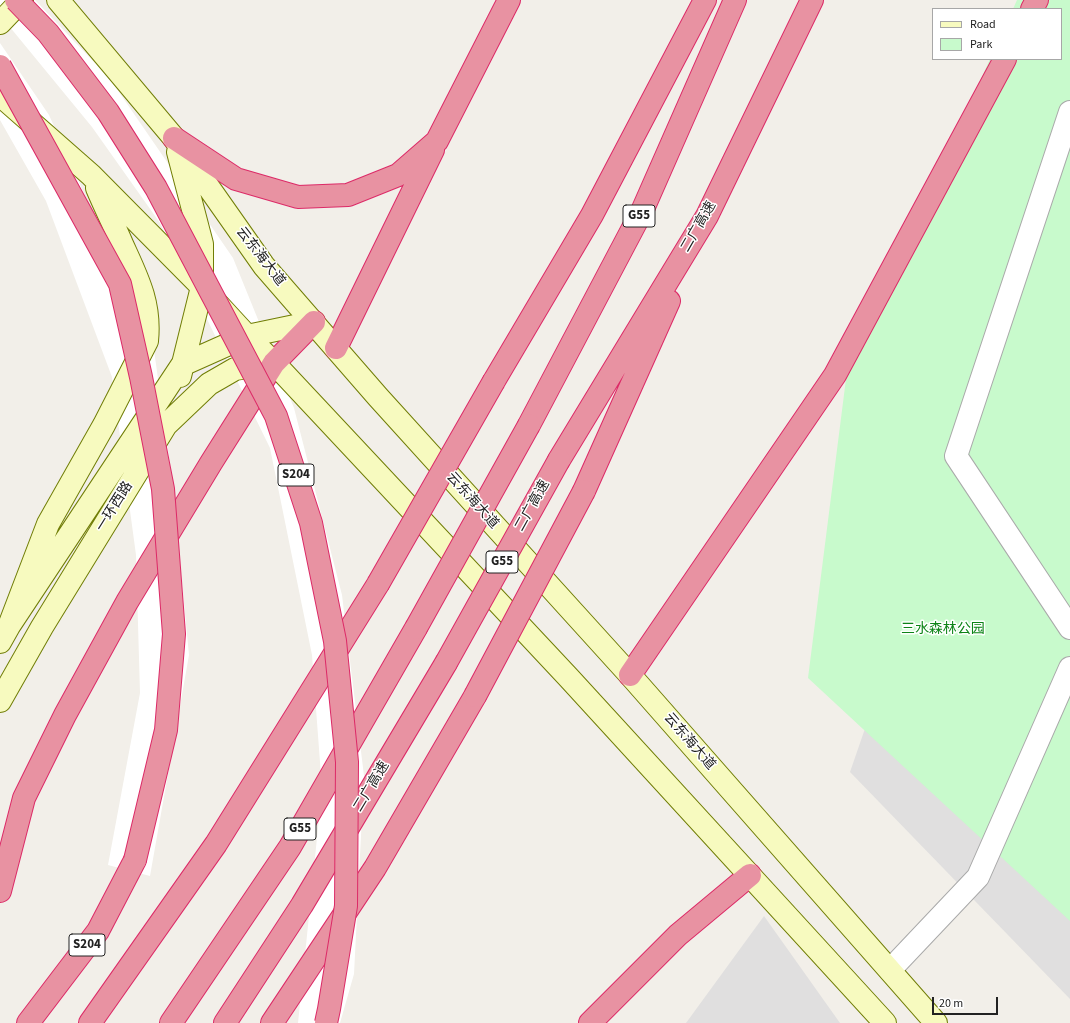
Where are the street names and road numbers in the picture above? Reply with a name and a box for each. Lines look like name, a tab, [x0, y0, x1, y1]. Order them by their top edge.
street label: 二广高速	[678, 199, 720, 255]
road number: G55	[623, 205, 655, 227]
street label: 云东海大道	[232, 224, 288, 290]
road number: S204	[278, 464, 314, 486]
street label: 云东海大道	[442, 469, 502, 533]
street label: 二广高速	[512, 477, 554, 535]
street label: 一环西路	[93, 479, 137, 535]
road number: G55	[486, 551, 518, 573]
street label: 云东海大道	[660, 710, 718, 774]
street label: 二广高速	[350, 759, 394, 815]
road number: G55	[284, 818, 316, 840]
road number: S204	[69, 934, 105, 956]

